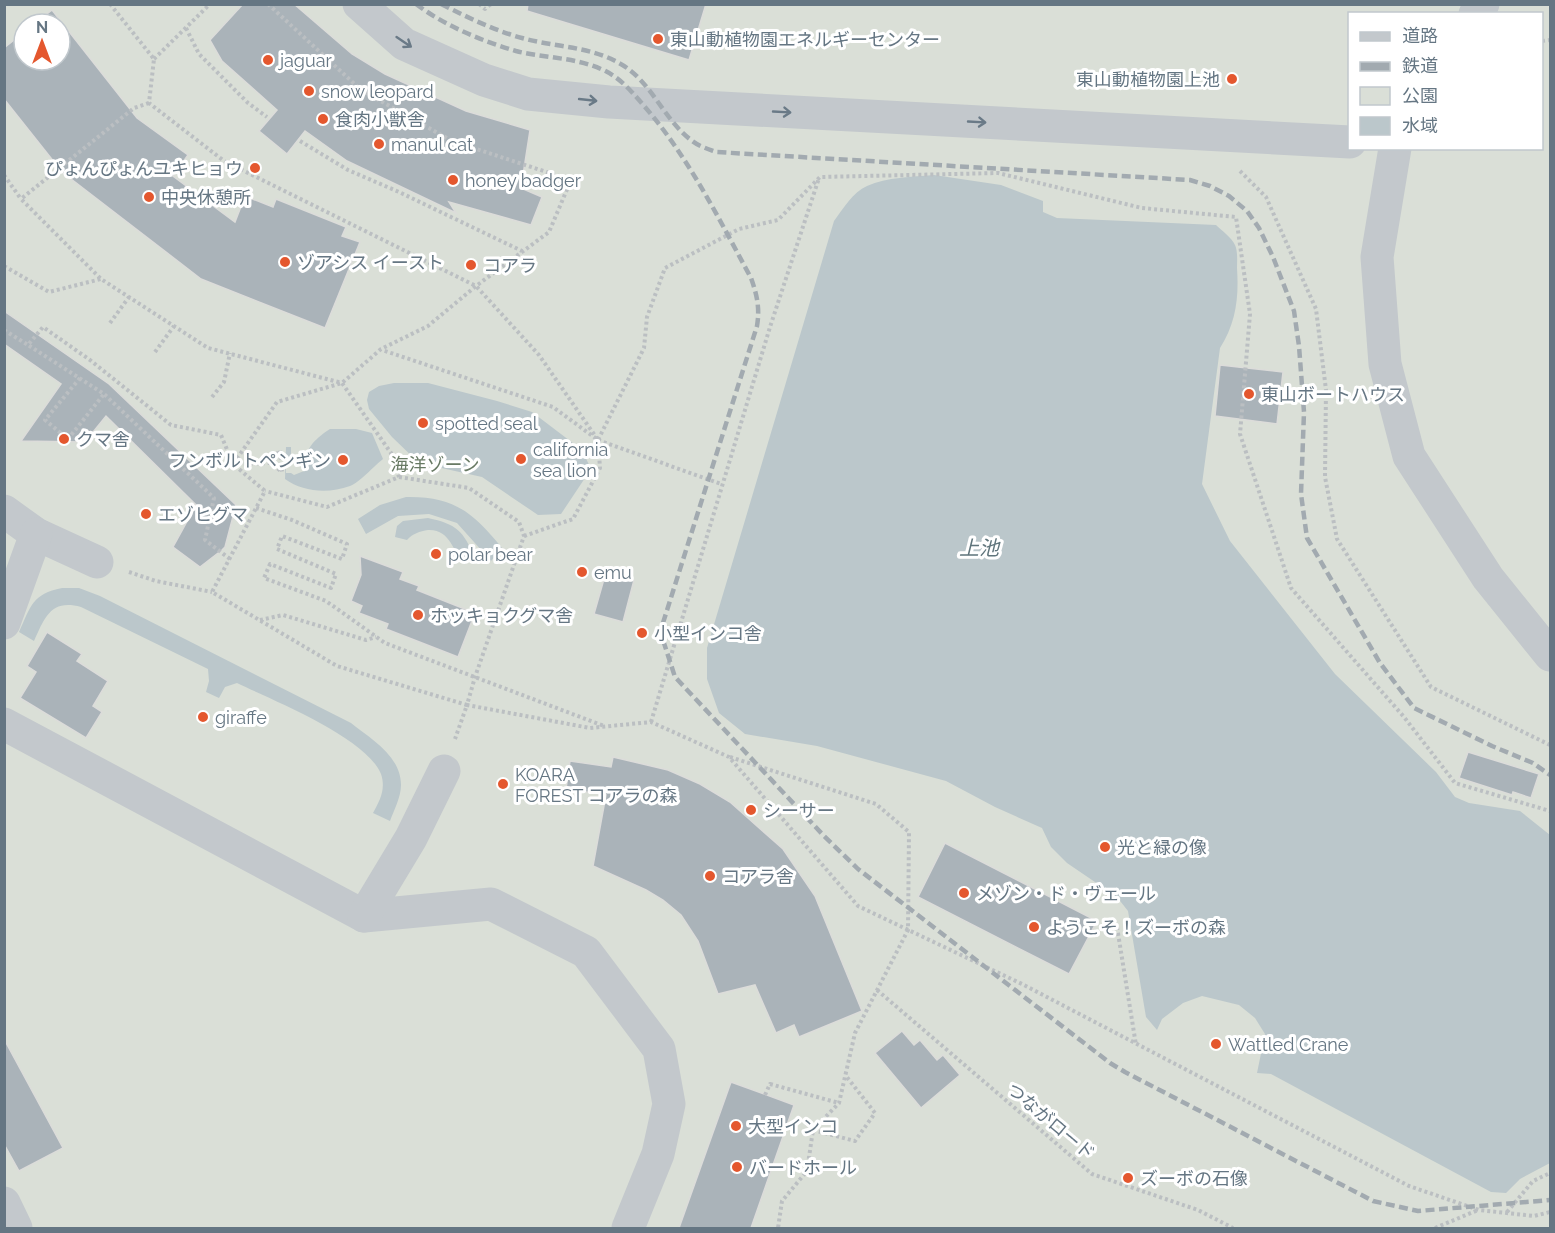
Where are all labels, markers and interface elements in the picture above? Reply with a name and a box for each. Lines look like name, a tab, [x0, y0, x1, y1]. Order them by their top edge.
north arrow	[12, 12, 72, 72]
legend	[1348, 12, 1543, 150]
text: N	[36, 18, 48, 37]
text: 道路	[1402, 25, 1438, 46]
place label: 東山動植物園エネルギーセンター	[670, 29, 940, 50]
marker: 東山動植物園エネルギーセンター	[651, 32, 665, 46]
one-way arrow	[395, 36, 411, 48]
place label: jaguar	[277, 50, 332, 71]
marker: jaguar	[261, 53, 275, 67]
text: 鉄道	[1402, 55, 1438, 76]
place label: 東山動植物園上池	[1076, 69, 1220, 90]
marker: 東山動植物園上池	[1225, 72, 1239, 86]
place label: snow leopard	[321, 81, 434, 102]
marker: snow leopard	[302, 84, 316, 98]
text: 公園	[1402, 85, 1438, 106]
one-way arrow	[577, 95, 597, 106]
one-way arrow	[772, 106, 792, 117]
place label: 食肉小獣舎	[335, 109, 425, 130]
marker: 食肉小獣舎	[316, 112, 330, 126]
text: 水域	[1402, 115, 1438, 136]
one-way arrow	[966, 117, 986, 128]
place label: manul cat	[391, 134, 473, 155]
marker: manul cat	[372, 137, 386, 151]
place label: ぴょんぴょんユキヒョウ	[45, 158, 243, 179]
marker: ぴょんぴょんユキヒョウ	[248, 161, 262, 175]
place label: honey badger	[465, 170, 582, 191]
marker: honey badger	[446, 173, 460, 187]
place label: 中央休憩所	[161, 187, 251, 208]
marker: 中央休憩所	[142, 190, 156, 204]
place label: ゾアシス イースト	[297, 252, 444, 273]
marker: ゾアシス イースト	[278, 255, 292, 269]
place label: コアラ	[483, 255, 537, 276]
marker: コアラ	[464, 258, 478, 272]
place label: 東山ボートハウス	[1261, 384, 1405, 405]
marker: 東山ボートハウス	[1242, 387, 1256, 401]
place label: spotted seal	[435, 413, 538, 434]
marker: spotted seal	[416, 416, 430, 430]
place label: クマ舎	[76, 429, 130, 450]
marker: クマ舎	[57, 432, 71, 446]
place label: california sea lion	[533, 439, 608, 481]
place label: フンボルトペンギン	[169, 450, 331, 471]
marker: california sea lion	[514, 452, 528, 466]
marker: フンボルトペンギン	[336, 453, 350, 467]
park label: 海洋ゾーン	[390, 454, 480, 475]
place label: エゾヒグマ	[158, 504, 248, 525]
marker: エゾヒグマ	[139, 507, 153, 521]
water label: 上池	[959, 536, 1001, 560]
place label: polar bear	[448, 544, 533, 565]
marker: polar bear	[429, 547, 443, 561]
place label: emu	[594, 562, 632, 583]
marker: emu	[575, 565, 589, 579]
place label: ホッキョクグマ舎	[430, 605, 573, 626]
marker: ホッキョクグマ舎	[411, 608, 425, 622]
place label: 小型インコ舎	[654, 623, 762, 644]
marker: 小型インコ舎	[635, 626, 649, 640]
place label: giraffe	[215, 707, 267, 728]
marker: giraffe	[196, 710, 210, 724]
place label: KOARA FOREST コアラの森	[515, 764, 677, 806]
marker: KOARA FOREST コアラの森	[496, 777, 510, 791]
place label: シーサー	[763, 800, 835, 821]
marker: シーサー	[744, 803, 758, 817]
place label: 光と緑の像	[1117, 837, 1207, 858]
marker: 光と緑の像	[1098, 840, 1112, 854]
place label: コアラ舎	[722, 866, 794, 887]
marker: コアラ舎	[703, 869, 717, 883]
place label: メゾン・ド・ヴェール	[976, 883, 1156, 904]
marker: メゾン・ド・ヴェール	[957, 886, 971, 900]
place label: ようこそ！ズーボの森	[1046, 917, 1226, 938]
marker: ようこそ！ズーボの森	[1027, 920, 1041, 934]
place label: Wattled Crane	[1228, 1034, 1349, 1055]
marker: Wattled Crane	[1209, 1037, 1223, 1051]
street label: つながロード	[1003, 1078, 1099, 1164]
place label: 大型インコ	[748, 1116, 838, 1137]
marker: 大型インコ	[729, 1119, 743, 1133]
place label: バードホール	[749, 1157, 857, 1178]
marker: バードホール	[730, 1160, 744, 1174]
place label: ズーボの石像	[1140, 1168, 1248, 1189]
marker: ズーボの石像	[1121, 1171, 1135, 1185]

